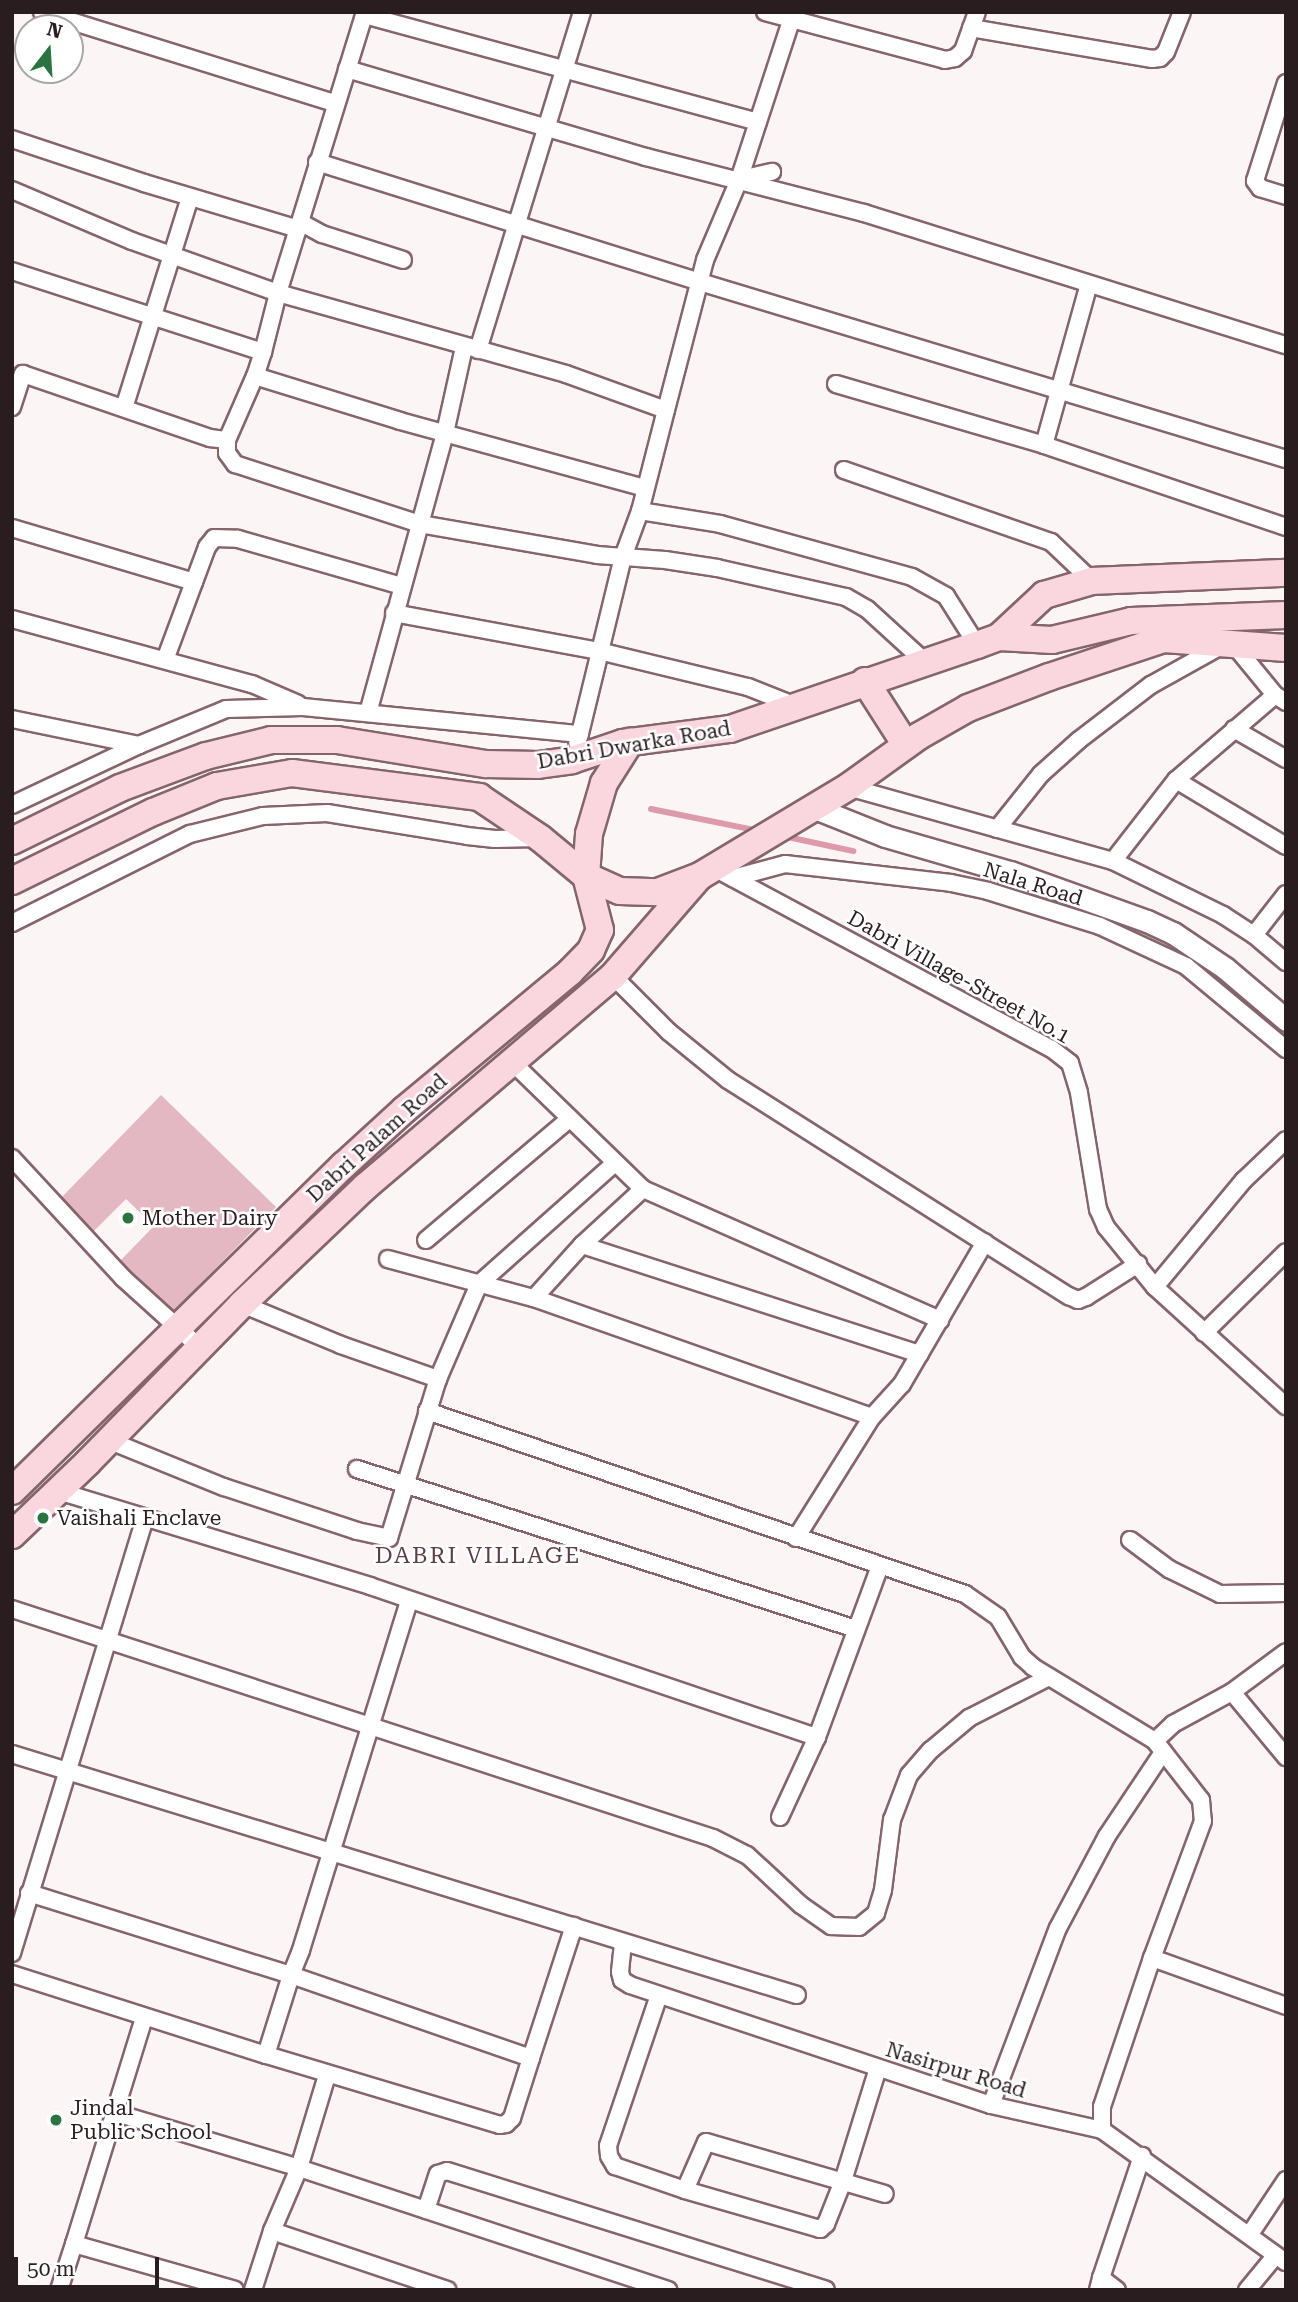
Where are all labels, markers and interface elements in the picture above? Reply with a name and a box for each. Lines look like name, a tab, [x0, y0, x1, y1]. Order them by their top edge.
north arrow	[14, 14, 84, 84]
text: N	[44, 17, 65, 43]
street label: Dabri Dwarka Road	[535, 716, 733, 774]
street label: Nala Road	[980, 857, 1086, 911]
street label: Dabri Village-Street No.1	[843, 905, 1075, 1049]
street label: Dabri Palam Road	[302, 1068, 452, 1208]
place label: Mother Dairy	[142, 1205, 277, 1231]
marker: Mother Dairy	[120, 1210, 136, 1226]
place label: Vaishali Enclave	[57, 1505, 221, 1531]
marker: Vaishali Enclave	[35, 1510, 51, 1526]
district label: DABRI VILLAGE	[376, 1542, 580, 1570]
street label: Nasirpur Road	[883, 2037, 1029, 2103]
place label: Jindal Public School	[70, 2095, 212, 2145]
marker: Jindal Public School	[48, 2112, 64, 2128]
scale bar	[18, 2242, 163, 2286]
text: 50 m	[27, 2257, 75, 2281]

